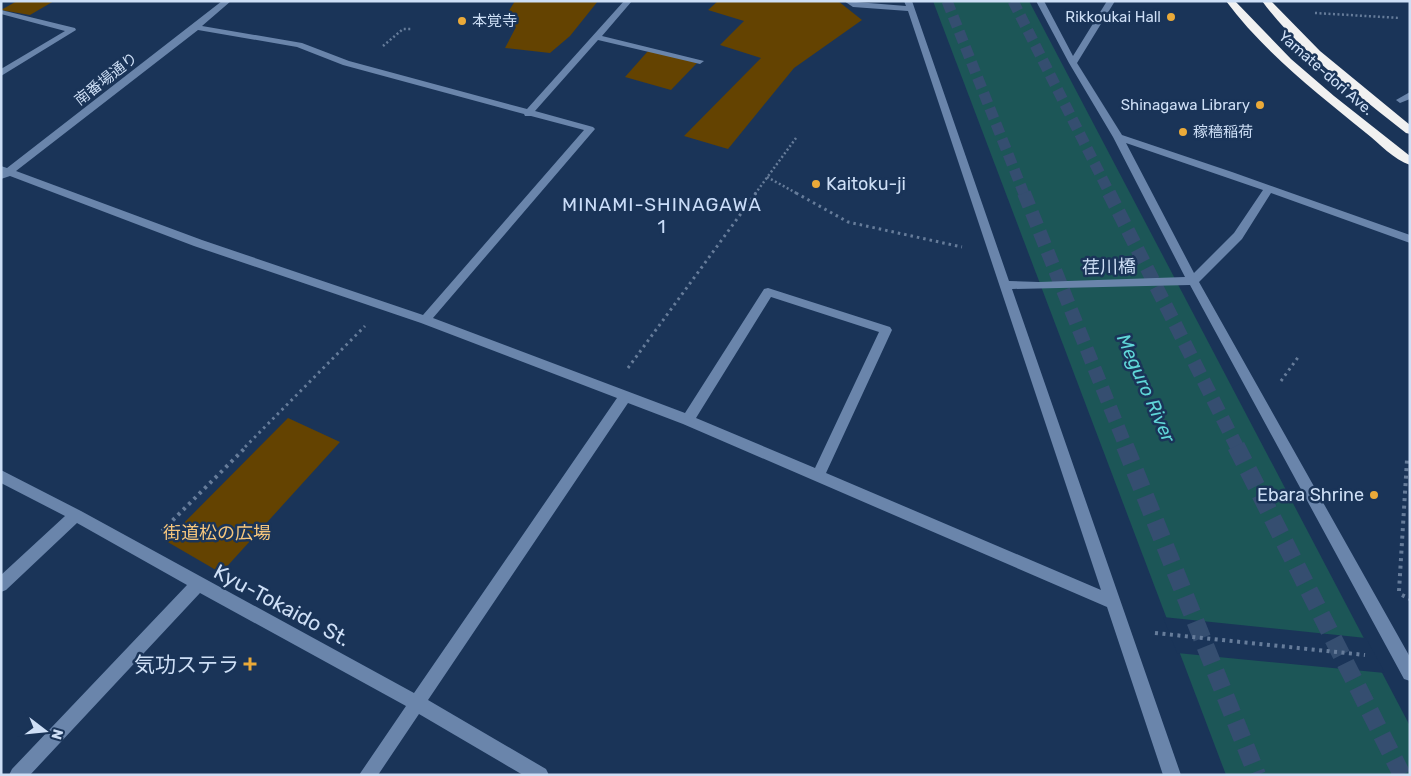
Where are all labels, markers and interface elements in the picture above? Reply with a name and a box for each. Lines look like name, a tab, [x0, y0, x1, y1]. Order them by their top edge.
place label: Rikkoukai Hall	[1065, 8, 1161, 26]
marker: Rikkoukai Hall	[1165, 11, 1177, 23]
place label: 本覚寺	[472, 12, 517, 30]
marker: 本覚寺	[456, 15, 468, 27]
street label: Yamate-dori Ave.	[1275, 27, 1377, 119]
street label: 南番場通り	[71, 49, 141, 109]
place label: Shinagawa Library	[1121, 96, 1250, 114]
marker: Shinagawa Library	[1254, 99, 1266, 111]
place label: 稼穡稲荷	[1193, 123, 1253, 141]
marker: 稼穡稲荷	[1177, 126, 1189, 138]
place label: Kaitoku-ji	[826, 173, 906, 195]
marker: Kaitoku-ji	[810, 178, 822, 190]
district label: MINAMI-SHINAGAWA 1	[562, 193, 762, 238]
street label: 荏川橋	[1082, 256, 1136, 278]
water label: Meguro River	[1112, 330, 1180, 446]
place label: Ebara Shrine	[1257, 484, 1364, 506]
marker: Ebara Shrine	[1368, 489, 1380, 501]
park label: 街道松の広場	[163, 522, 271, 544]
street label: Kyu-Tokaido St.	[210, 559, 354, 651]
place label: 気功ステラ	[134, 652, 239, 677]
marker: 気功ステラ	[243, 657, 257, 671]
north arrow	[20, 706, 70, 756]
text: N	[47, 727, 67, 742]

